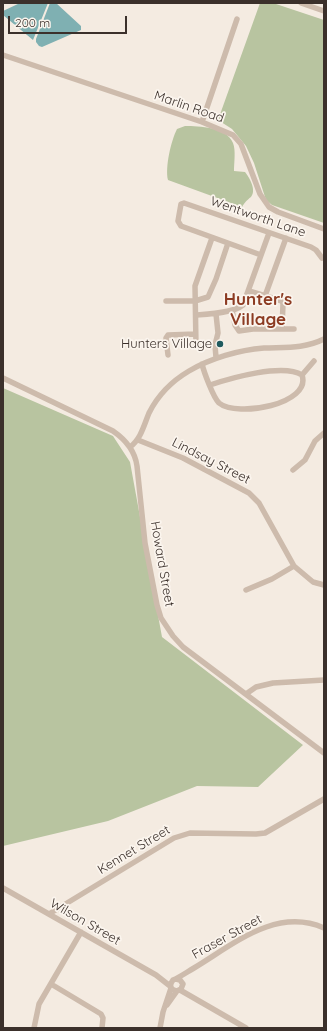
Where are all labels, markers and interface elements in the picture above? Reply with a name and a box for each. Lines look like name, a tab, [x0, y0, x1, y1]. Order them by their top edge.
scale bar	[10, 8, 129, 34]
text: 200 m	[15, 15, 50, 30]
street label: Marlin Road	[152, 88, 226, 126]
street label: Wentworth Lane	[208, 193, 308, 241]
district label: Hunter's Village	[224, 290, 292, 330]
place label: Hunters Village	[121, 336, 212, 352]
marker: Hunters Village	[215, 339, 225, 349]
street label: Lindsay Street	[169, 435, 253, 487]
street label: Howard Street	[147, 520, 177, 608]
street label: Kennet Street	[95, 822, 173, 878]
street label: Wilson Street	[47, 896, 123, 948]
street label: Fraser Street	[189, 911, 265, 963]

